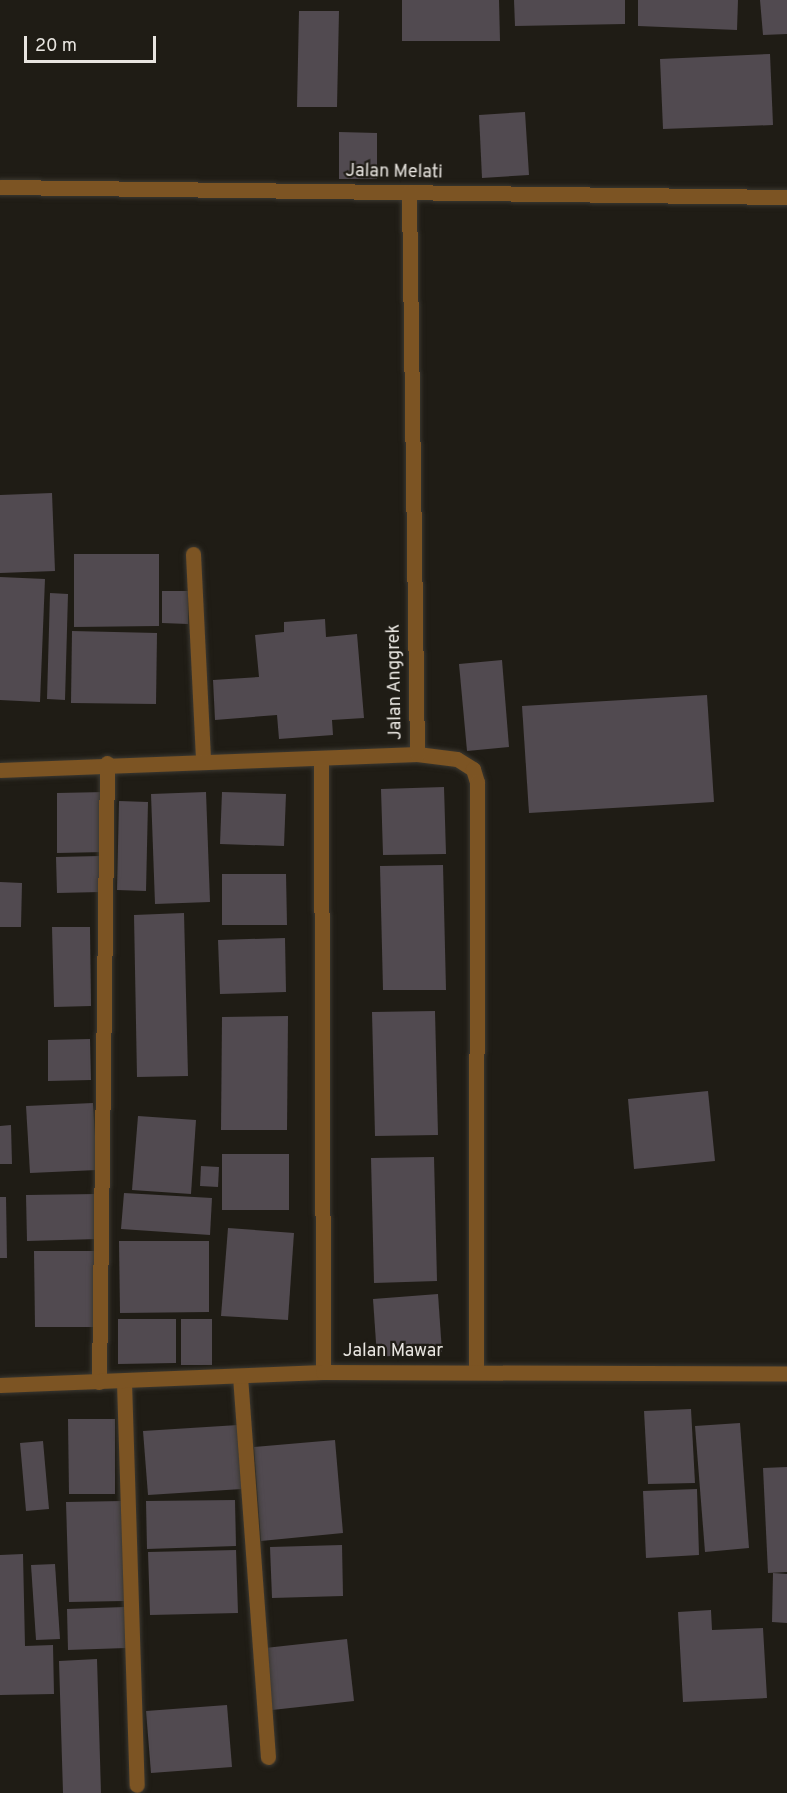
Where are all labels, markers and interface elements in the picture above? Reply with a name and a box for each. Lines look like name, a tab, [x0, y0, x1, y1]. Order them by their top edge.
scale bar	[27, 24, 159, 62]
text: 20 m	[35, 35, 77, 58]
street label: Jalan Melati	[345, 161, 443, 185]
street label: Jalan Anggrek	[384, 623, 408, 741]
street label: Jalan Mawar	[343, 1341, 443, 1363]

